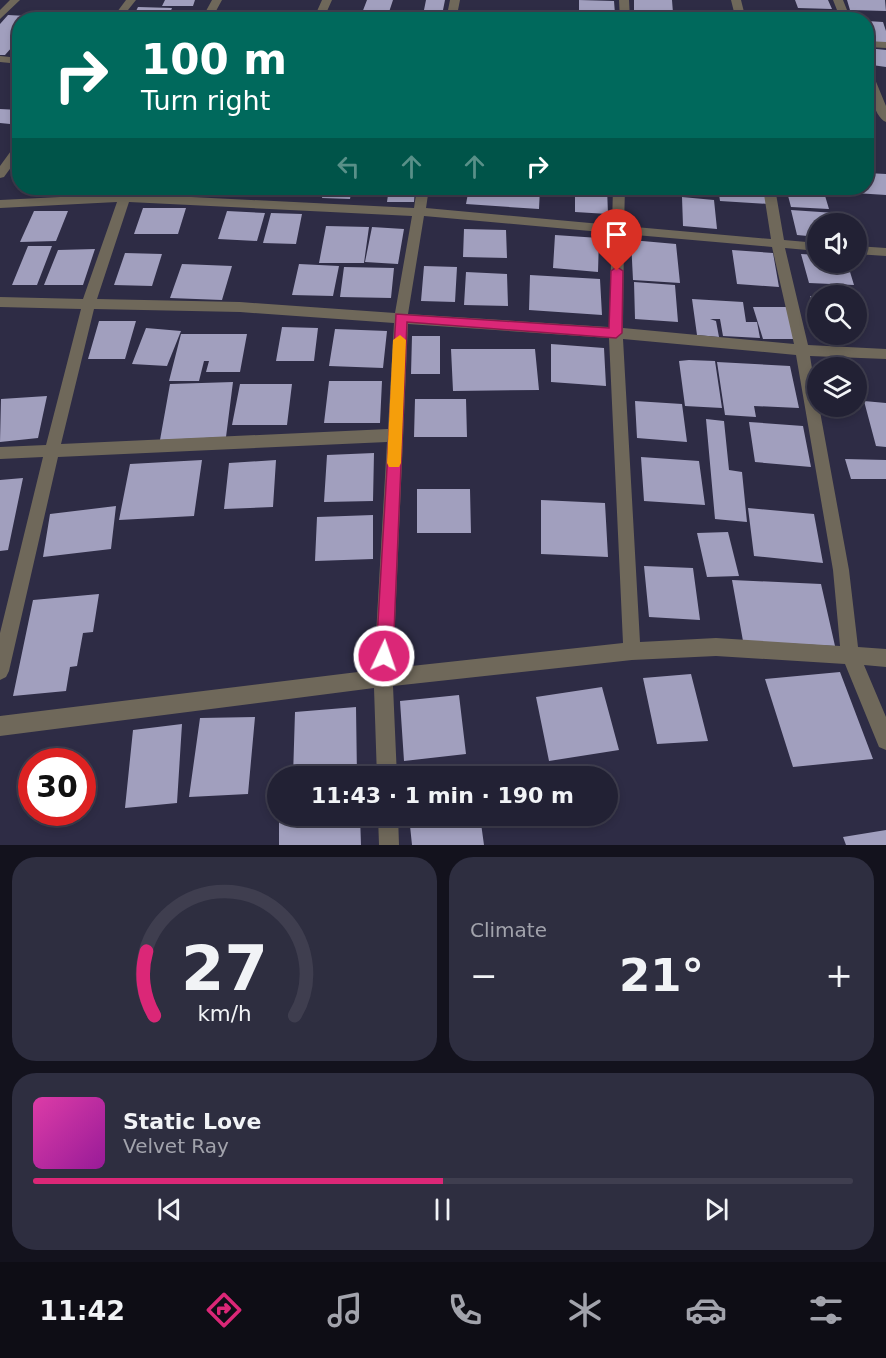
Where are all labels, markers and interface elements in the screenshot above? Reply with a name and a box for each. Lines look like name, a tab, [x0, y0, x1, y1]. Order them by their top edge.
text: 100 m	[141, 35, 287, 84]
icon: right	[42, 36, 120, 114]
text: Turn right	[141, 85, 270, 116]
icon: left	[332, 150, 365, 183]
icon: ahead	[395, 150, 428, 183]
icon: ahead	[458, 150, 491, 183]
icon: right	[521, 150, 554, 183]
pin	[591, 209, 642, 271]
map controls	[807, 213, 867, 417]
button: sound	[807, 213, 867, 273]
icon: arrive	[600, 218, 633, 251]
button: search	[807, 285, 867, 345]
button: layers	[807, 357, 867, 417]
position arrow	[352, 624, 416, 688]
speed limit sign: 30	[18, 748, 96, 826]
text: 11:43 · 1 min · 190 m	[311, 783, 574, 808]
text: Climate	[470, 918, 547, 942]
text: 27	[181, 932, 268, 1005]
text: 21°	[619, 949, 704, 1002]
text: −	[470, 956, 498, 995]
text: +	[825, 956, 853, 995]
text: km/h	[197, 1001, 252, 1026]
text: Static Love	[123, 1109, 261, 1134]
text: Velvet Ray	[123, 1134, 229, 1158]
icon: previous	[153, 1193, 186, 1226]
icon: pause	[426, 1193, 459, 1226]
icon: next	[700, 1193, 733, 1226]
icon: directions	[203, 1289, 245, 1331]
icon: music	[324, 1289, 366, 1331]
icon: phone	[444, 1289, 486, 1331]
icon: climate	[564, 1289, 606, 1331]
icon: car	[685, 1289, 727, 1331]
icon: filters	[805, 1289, 847, 1331]
text: 11:42	[39, 1295, 125, 1326]

